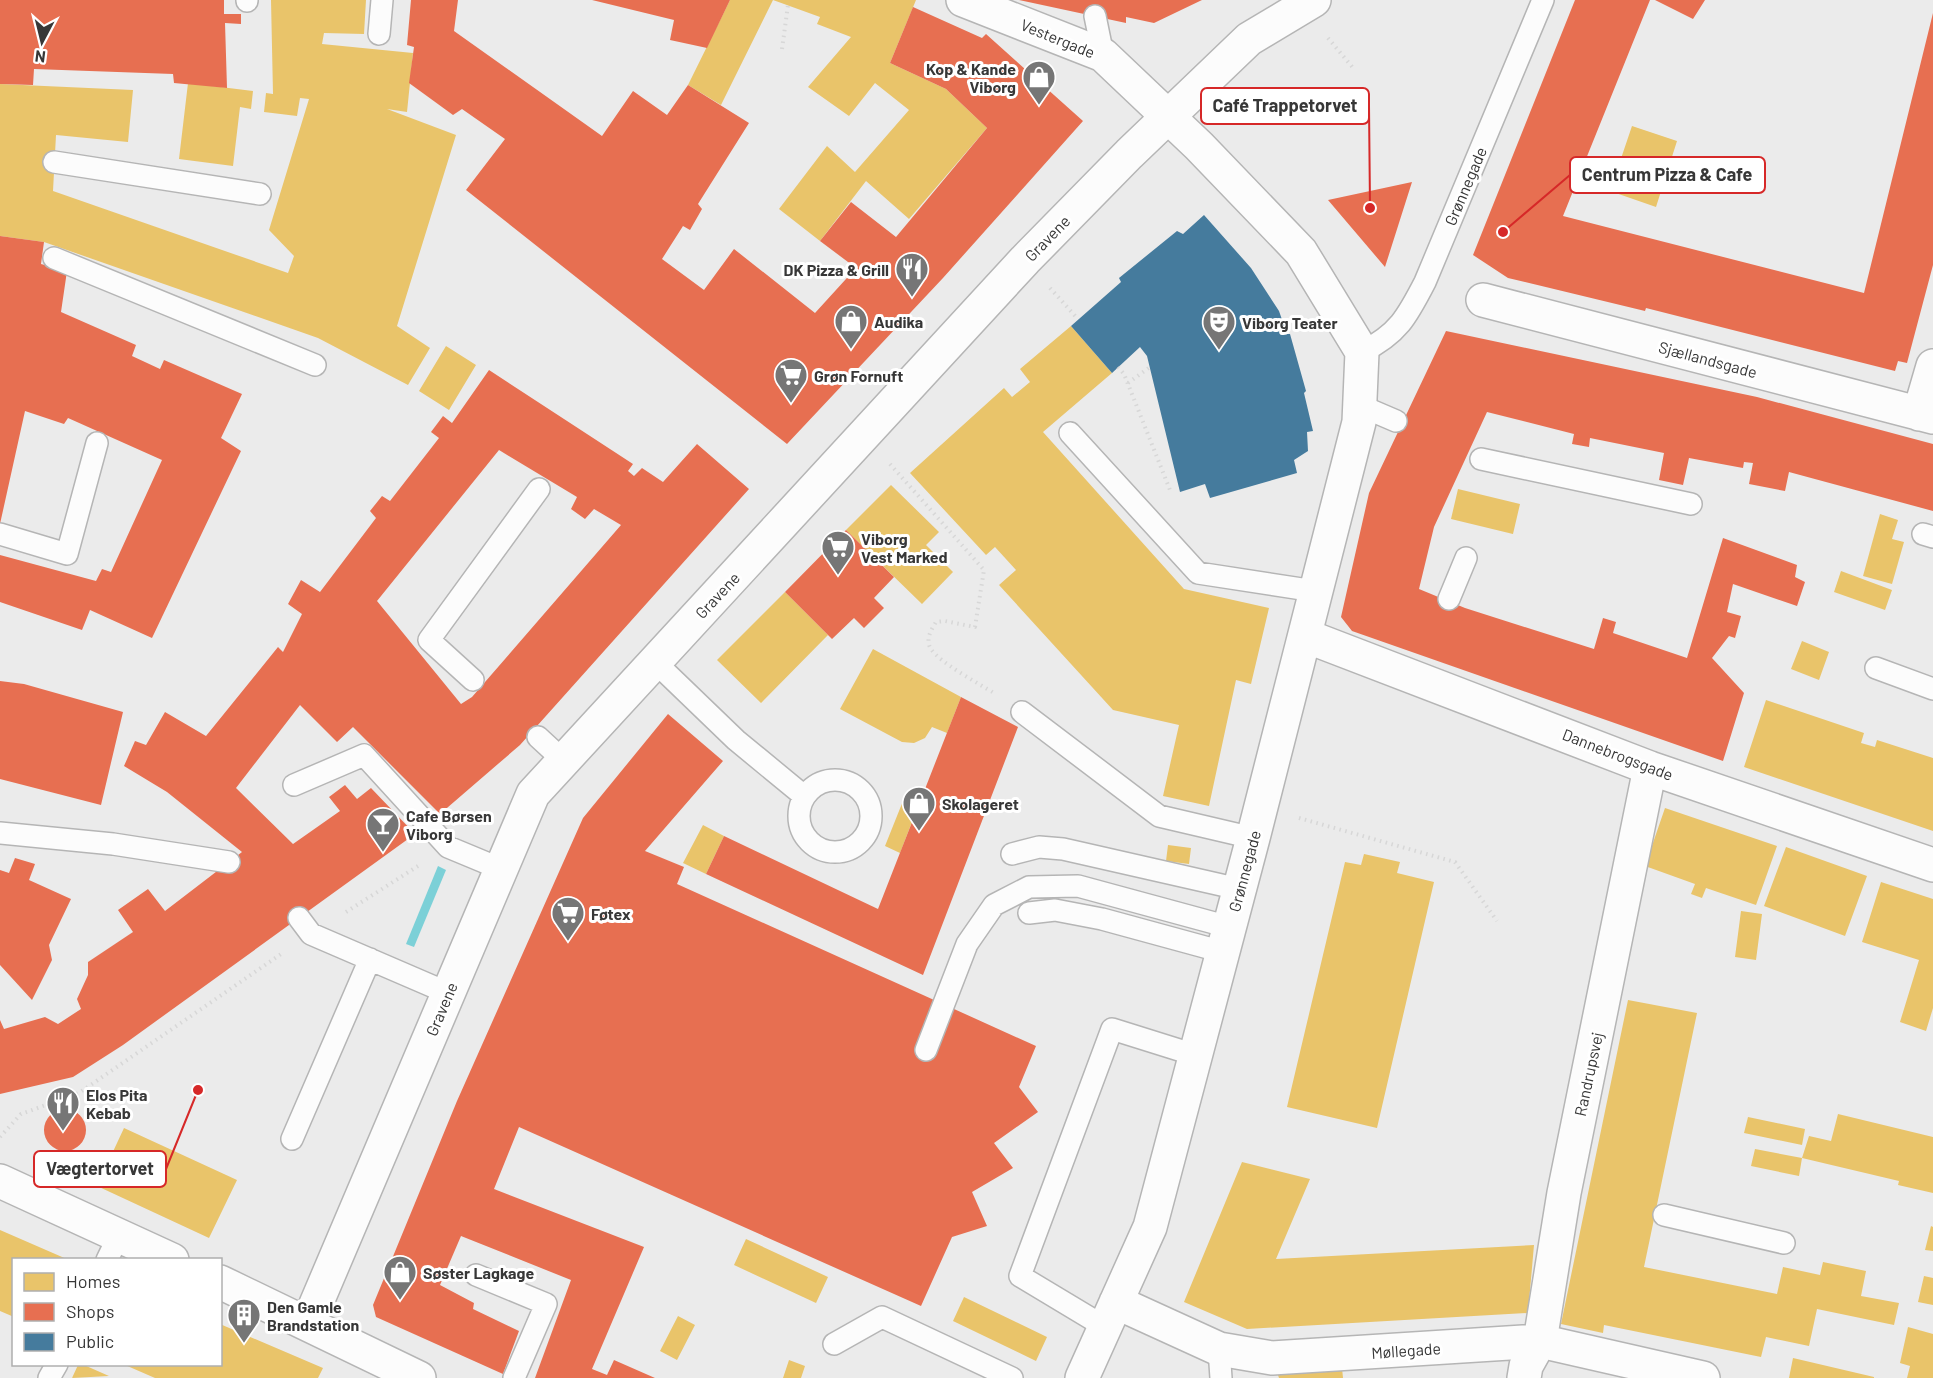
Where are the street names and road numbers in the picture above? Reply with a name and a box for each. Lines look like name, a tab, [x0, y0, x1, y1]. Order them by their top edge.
street label: Vestergade	[1018, 14, 1098, 62]
street label: Grønnegade	[1440, 144, 1490, 228]
street label: Gravene	[1021, 211, 1073, 265]
street label: Sjællandsgade	[1657, 337, 1759, 381]
street label: Gravene	[691, 568, 743, 622]
street label: Dannebrogsgade	[1560, 724, 1676, 784]
street label: Grønnegade	[1224, 828, 1264, 914]
street label: Gravene	[421, 979, 461, 1039]
street label: Randrupsvej	[1570, 1030, 1606, 1118]
street label: Møllegade	[1371, 1338, 1441, 1362]

